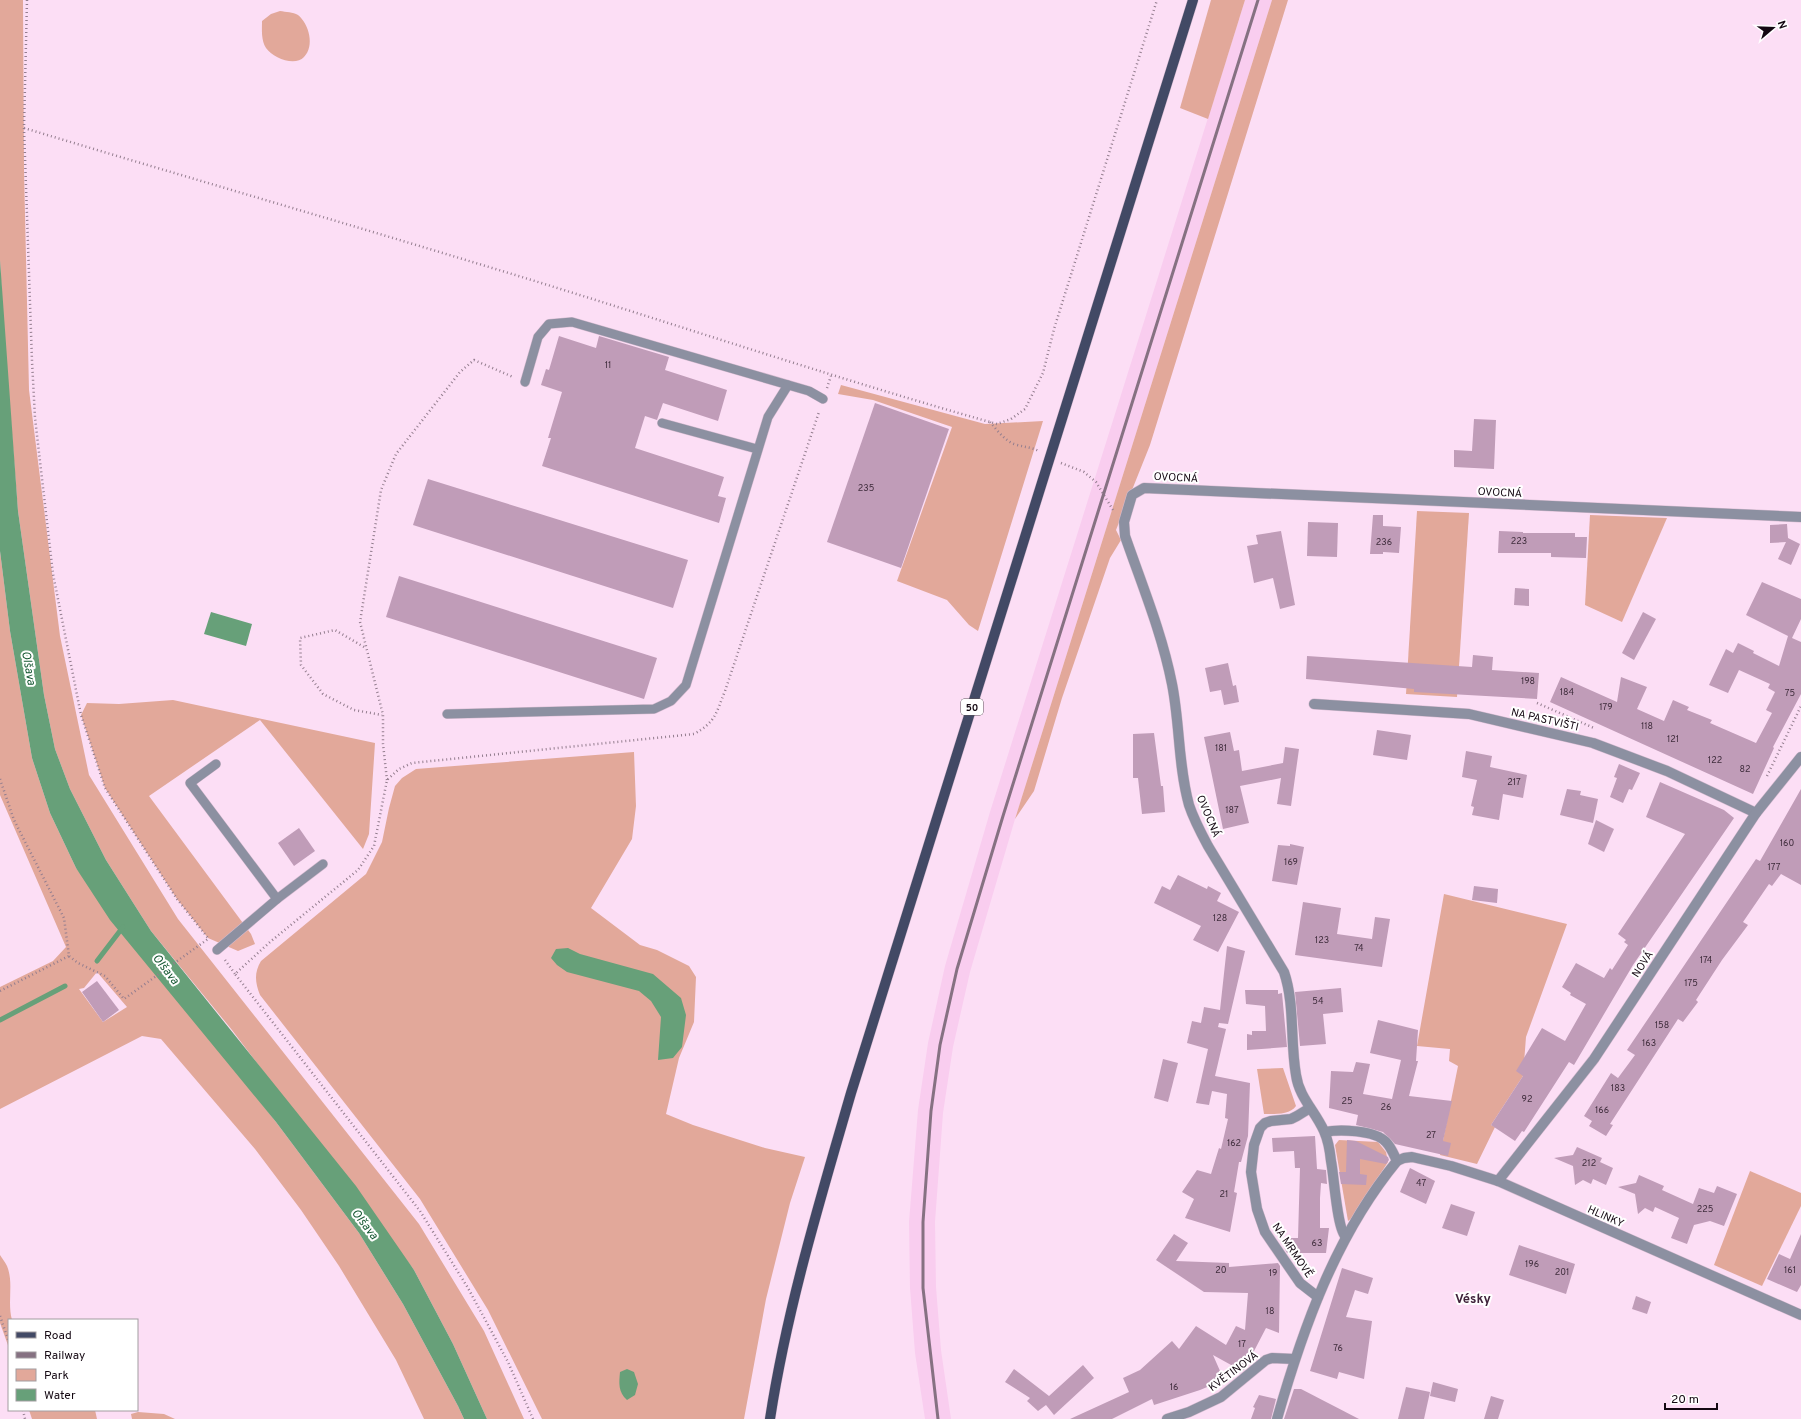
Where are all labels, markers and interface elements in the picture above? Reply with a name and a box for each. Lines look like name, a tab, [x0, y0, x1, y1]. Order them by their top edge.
north arrow	[1753, 8, 1793, 48]
text: N	[1774, 19, 1789, 31]
house number: 11	[605, 360, 611, 371]
street label: OVOCNÁ	[1153, 469, 1199, 486]
house number: 235	[858, 483, 874, 494]
street label: OVOCNÁ	[1477, 484, 1523, 501]
house number: 223	[1511, 536, 1527, 547]
house number: 236	[1376, 537, 1392, 548]
water label: Olšava	[17, 650, 39, 687]
house number: 198	[1521, 676, 1535, 687]
house number: 184	[1560, 687, 1575, 698]
house number: 75	[1785, 688, 1795, 699]
road number: 50	[961, 699, 983, 715]
house number: 179	[1599, 702, 1613, 713]
street label: NA PASTVIŠTI	[1510, 704, 1580, 735]
house number: 118	[1641, 721, 1653, 732]
house number: 121	[1667, 734, 1679, 745]
house number: 181	[1215, 743, 1227, 754]
house number: 122	[1708, 755, 1722, 766]
house number: 82	[1740, 764, 1750, 775]
house number: 217	[1507, 777, 1521, 788]
street label: OVOCNÁ	[1193, 793, 1224, 840]
house number: 187	[1225, 805, 1239, 816]
house number: 160	[1780, 838, 1794, 849]
house number: 169	[1284, 857, 1298, 868]
house number: 177	[1767, 862, 1781, 873]
house number: 128	[1213, 913, 1227, 924]
house number: 123	[1315, 935, 1329, 946]
house number: 74	[1354, 943, 1364, 954]
street label: NOVÁ	[1628, 948, 1657, 980]
water label: Olšava	[148, 951, 183, 989]
house number: 174	[1700, 955, 1713, 966]
house number: 175	[1684, 978, 1698, 989]
house number: 54	[1312, 996, 1324, 1007]
house number: 158	[1655, 1020, 1669, 1031]
house number: 163	[1642, 1038, 1656, 1049]
house number: 183	[1611, 1083, 1625, 1094]
house number: 92	[1522, 1094, 1532, 1105]
house number: 25	[1341, 1096, 1353, 1107]
house number: 26	[1381, 1102, 1391, 1113]
house number: 166	[1595, 1105, 1609, 1116]
house number: 27	[1426, 1130, 1436, 1141]
house number: 162	[1227, 1138, 1241, 1149]
house number: 212	[1582, 1158, 1596, 1169]
house number: 47	[1416, 1178, 1426, 1189]
house number: 21	[1220, 1189, 1228, 1200]
street label: HLINKY	[1585, 1203, 1626, 1231]
house number: 225	[1697, 1204, 1713, 1215]
water label: Olšava	[347, 1206, 382, 1244]
street label: NA MRMOVĚ	[1269, 1220, 1316, 1281]
house number: 63	[1312, 1238, 1322, 1249]
house number: 196	[1525, 1259, 1539, 1270]
house number: 20	[1215, 1265, 1227, 1276]
house number: 161	[1784, 1265, 1796, 1276]
house number: 201	[1555, 1267, 1569, 1278]
house number: 19	[1269, 1268, 1277, 1279]
district label: Vésky	[1455, 1292, 1491, 1308]
house number: 18	[1266, 1306, 1274, 1317]
legend	[8, 1319, 138, 1411]
text: Road	[44, 1328, 72, 1344]
house number: 17	[1238, 1339, 1246, 1350]
house number: 76	[1333, 1343, 1343, 1354]
text: Railway	[44, 1348, 85, 1364]
street label: KVĚTINOVÁ	[1205, 1348, 1261, 1395]
text: Park	[44, 1368, 69, 1384]
house number: 16	[1170, 1382, 1178, 1393]
scale bar	[1665, 1385, 1717, 1411]
text: Water	[44, 1388, 76, 1404]
text: 20 m	[1671, 1392, 1699, 1408]

